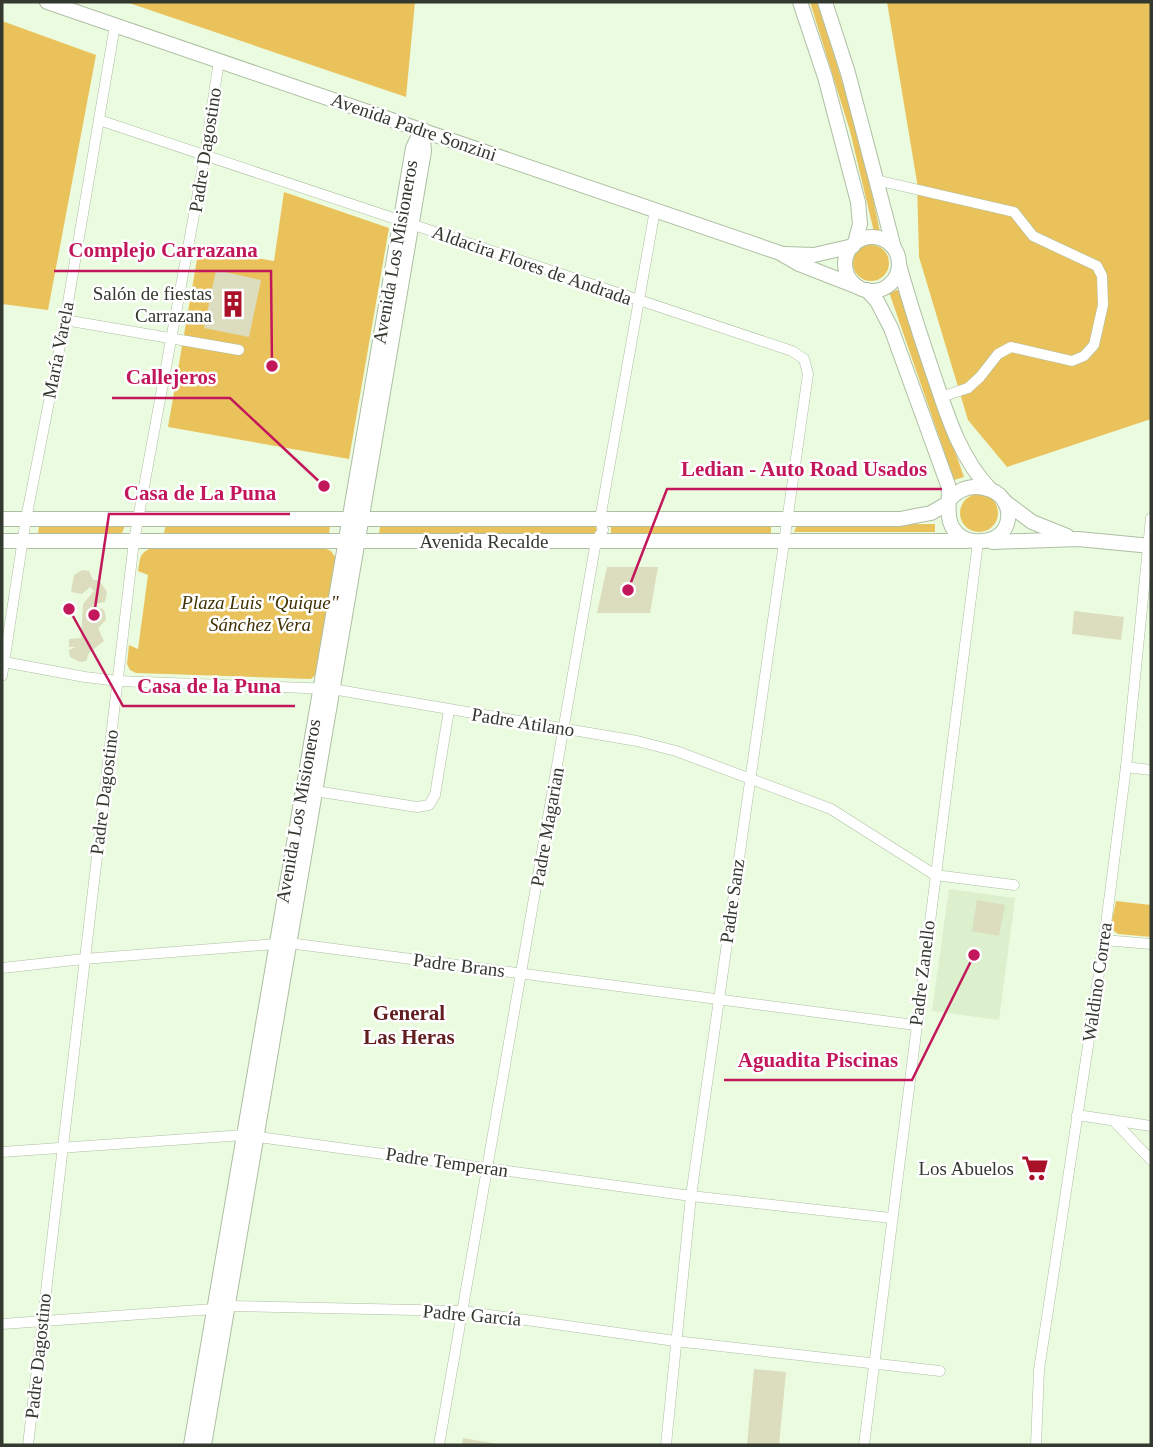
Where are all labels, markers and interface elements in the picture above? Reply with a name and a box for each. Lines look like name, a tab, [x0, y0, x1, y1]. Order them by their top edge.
street label: Padre Dagostino	[185, 86, 225, 214]
street label: Avenida Padre Sonzini	[328, 89, 500, 165]
street label: Avenida Los Misioneros	[368, 158, 422, 346]
street label: Aldacira Flores de Andrada	[430, 221, 635, 309]
callout: Complejo Carrazana	[54, 229, 271, 271]
text: Complejo Carrazana	[68, 238, 258, 262]
place label: Salón de fiestas Carrazana	[93, 283, 213, 326]
building icon: Salón de fiestas Carrazana	[218, 289, 248, 319]
street label: María Varela	[38, 299, 78, 400]
callout: Callejeros	[112, 356, 230, 398]
text: Callejeros	[126, 365, 216, 389]
callout: Ledian - Auto Road Usados	[667, 447, 942, 489]
text: Ledian - Auto Road Usados	[681, 457, 927, 481]
callout: Casa de La Puna	[109, 472, 290, 514]
text: Casa de La Puna	[124, 481, 277, 505]
street label: Avenida Recalde	[420, 531, 548, 552]
park label: Plaza Luis "Quique" Sánchez Vera	[180, 592, 340, 635]
callout: Casa de la Puna	[123, 664, 295, 706]
text: Casa de la Puna	[137, 674, 282, 698]
street label: Padre Atilano	[470, 703, 576, 741]
street label: Avenida Los Misioneros	[271, 717, 325, 905]
street label: Padre Dagostino	[86, 728, 122, 856]
street label: Padre Magarian	[526, 765, 568, 888]
street label: Padre Sanz	[716, 857, 748, 945]
street label: Padre Zanello	[905, 919, 939, 1027]
street label: Waldino Correa	[1078, 920, 1116, 1043]
street label: Padre Brans	[412, 949, 506, 981]
district label: General Las Heras	[363, 1001, 455, 1049]
callout: Aguadita Piscinas	[724, 1038, 912, 1080]
text: Aguadita Piscinas	[738, 1048, 898, 1072]
street label: Padre Temperan	[384, 1143, 510, 1181]
supermarket icon: Los Abuelos	[1020, 1153, 1050, 1183]
place label: Los Abuelos	[918, 1158, 1014, 1179]
street label: Padre Dagostino	[21, 1292, 55, 1420]
street label: Padre García	[422, 1300, 523, 1330]

